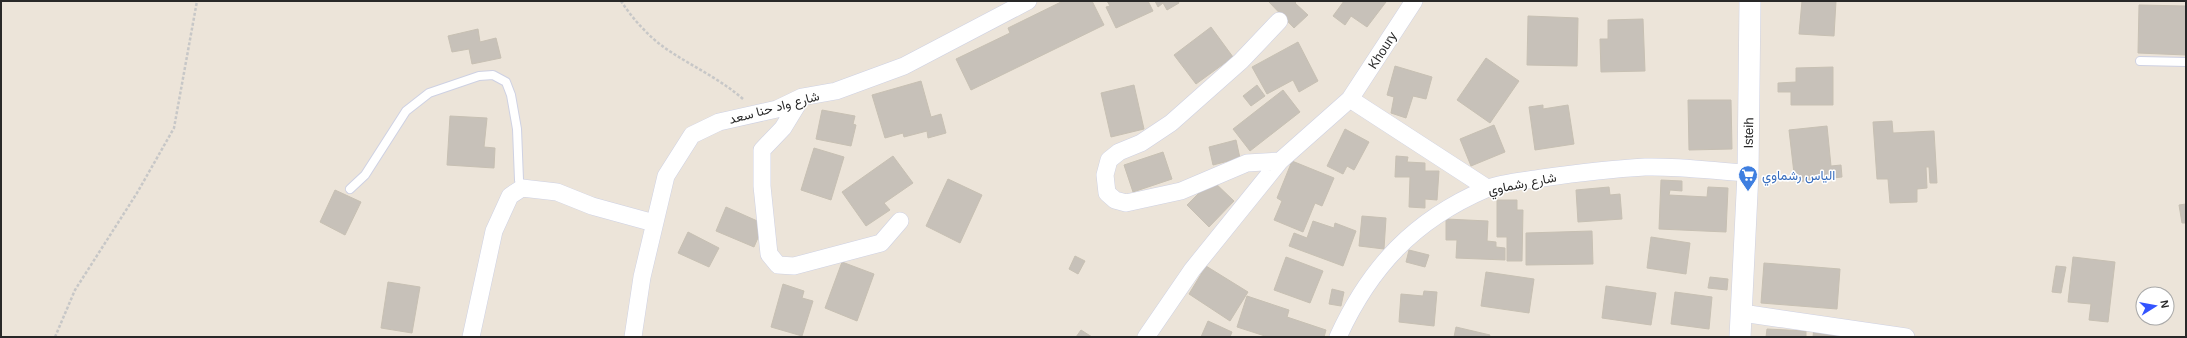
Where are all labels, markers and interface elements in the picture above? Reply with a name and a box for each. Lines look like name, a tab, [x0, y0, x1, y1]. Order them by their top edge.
street label: Khoury	[1365, 29, 1400, 72]
street label: شارع واد حنا سعد	[727, 88, 822, 129]
street label: Isteih	[1741, 117, 1756, 149]
supermarket icon: الياس رشماوي	[1737, 164, 1759, 192]
place label: الياس رشماوي	[1762, 168, 1835, 186]
street label: شارع رشماوي	[1487, 170, 1558, 200]
north arrow	[2135, 286, 2175, 326]
text: N	[2158, 299, 2171, 309]

